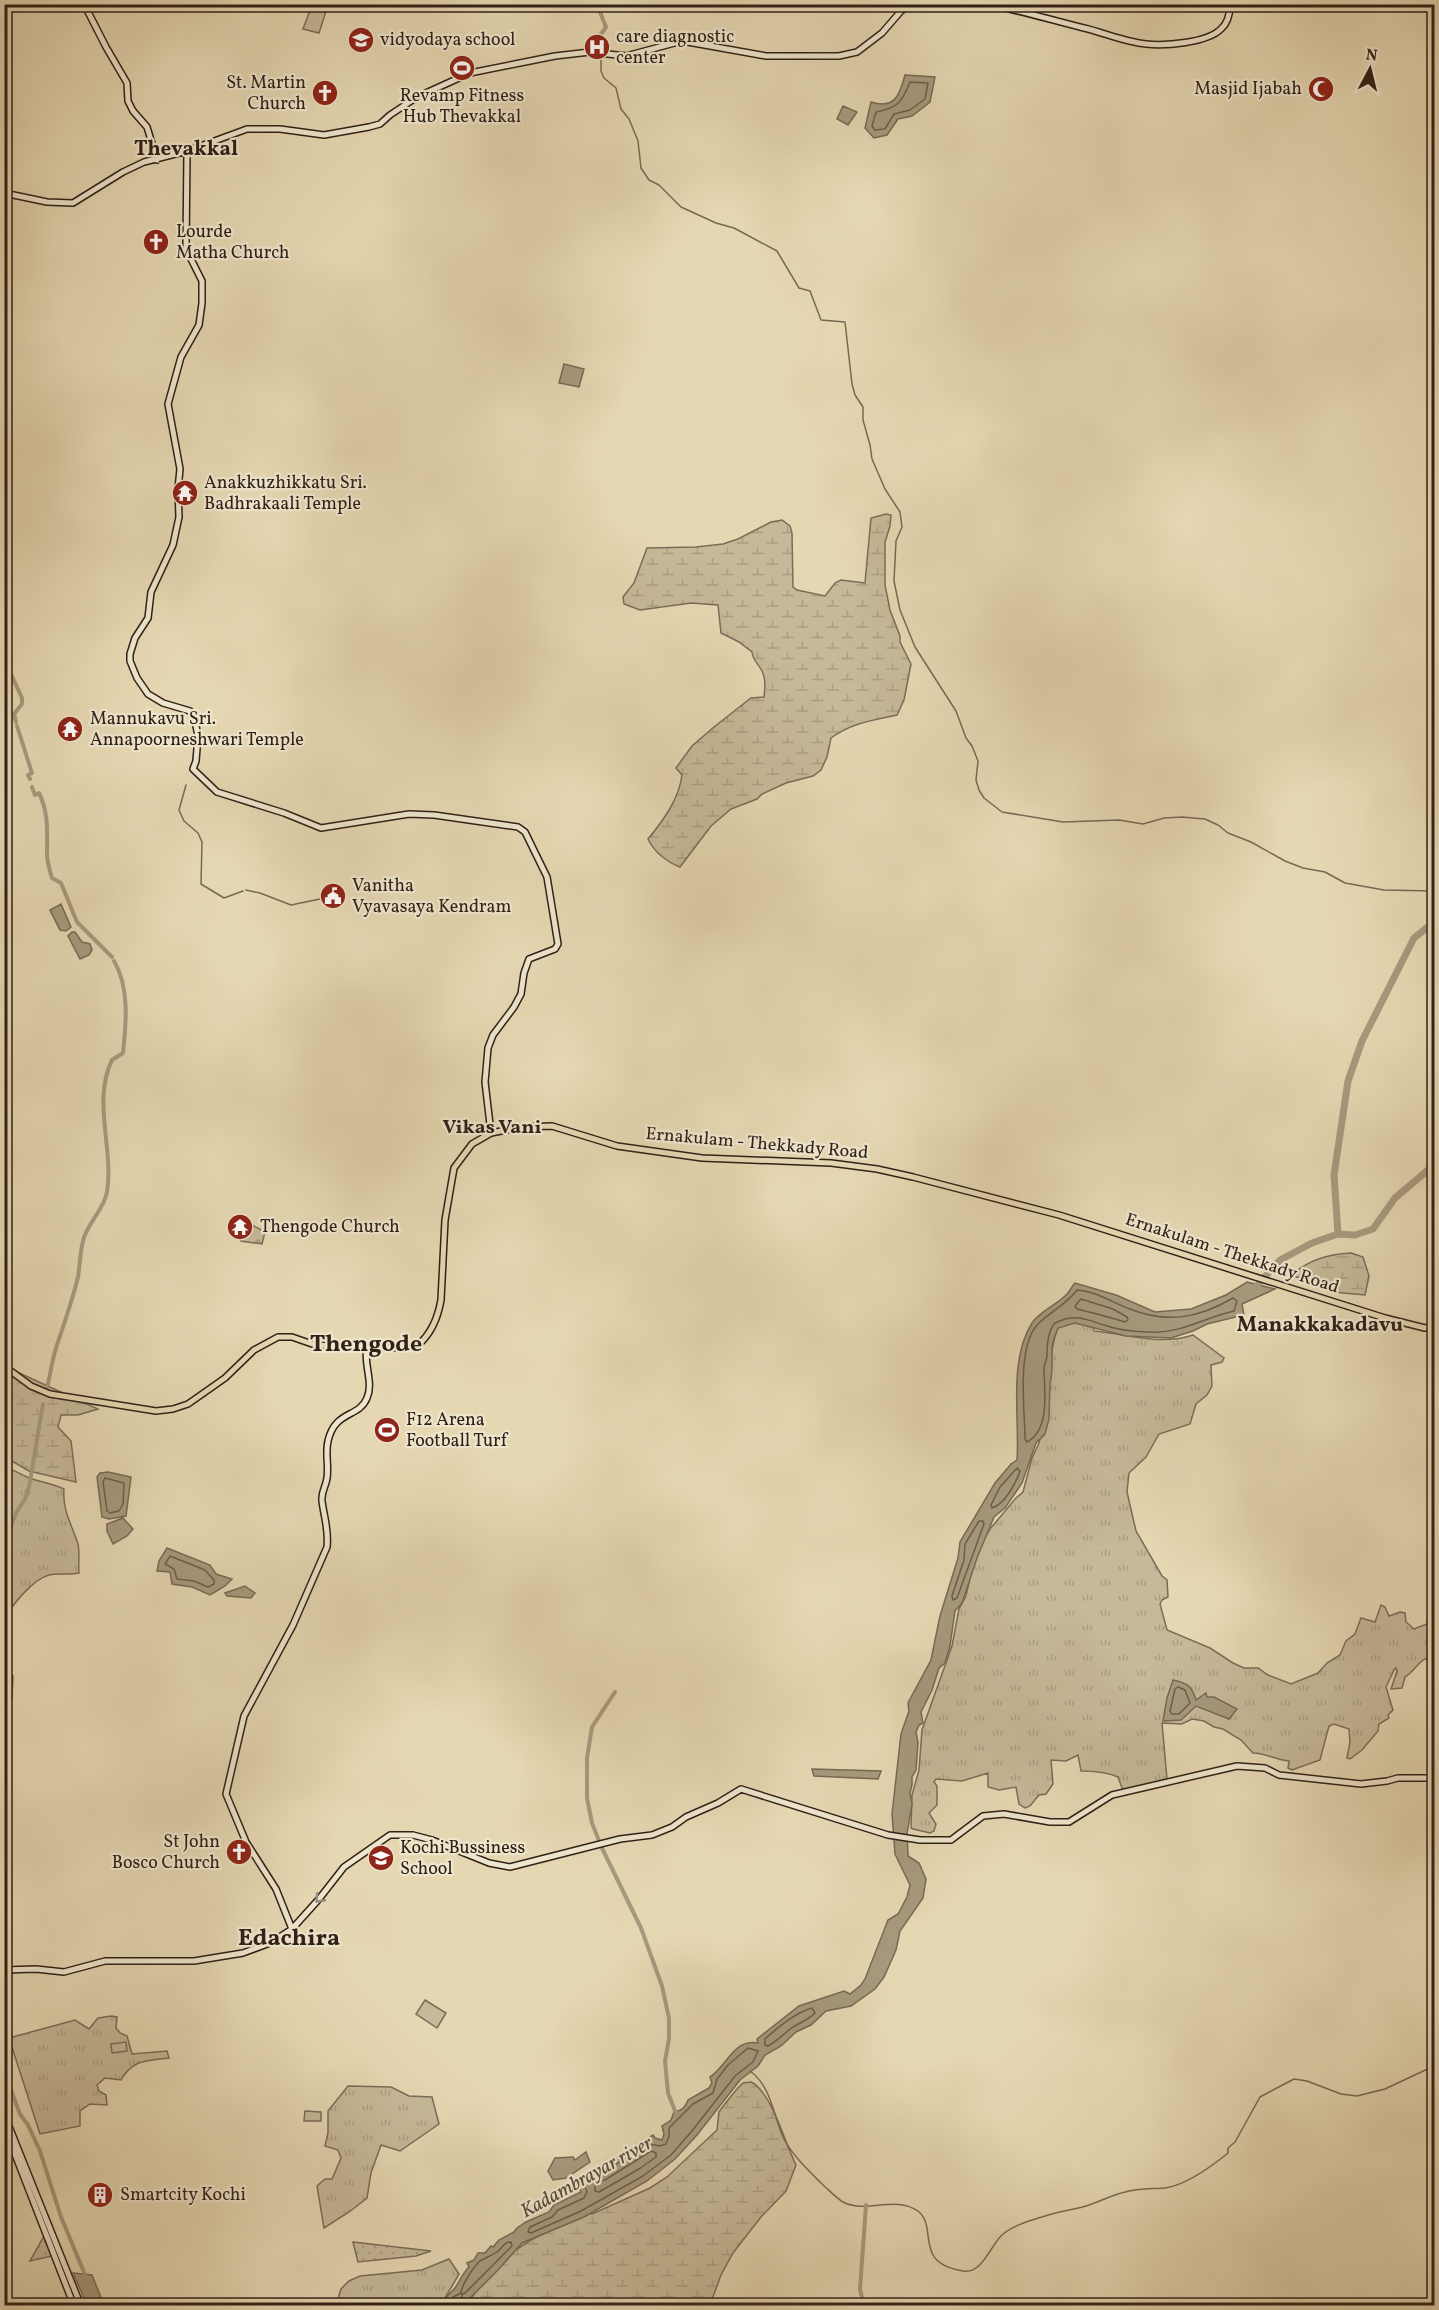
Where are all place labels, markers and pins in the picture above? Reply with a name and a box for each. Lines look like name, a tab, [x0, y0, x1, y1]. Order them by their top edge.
school or university icon: vidyodaya school	[346, 25, 376, 55]
place label: care diagnostic center	[616, 25, 734, 71]
place label: vidyodaya school	[380, 28, 515, 53]
hospital icon: care diagnostic center	[582, 32, 612, 62]
sports icon: Revamp Fitness Hub Thevakkal	[447, 53, 477, 83]
place label: St. Martin Church	[226, 71, 306, 117]
mosque icon: Masjid Ijabah	[1306, 74, 1336, 104]
place label: Masjid Ijabah	[1194, 77, 1302, 102]
church icon: St. Martin Church	[310, 78, 340, 108]
place label: Revamp Fitness Hub Thevakkal	[400, 84, 524, 130]
place label: Lourde Matha Church	[176, 220, 290, 266]
church icon: Lourde Matha Church	[141, 227, 171, 257]
place label: Anakkuzhikkatu Sri. Badhrakaali Temple	[204, 471, 367, 517]
temple icon: Anakkuzhikkatu Sri. Badhrakaali Temple	[170, 478, 200, 508]
place label: Mannukavu Sri. Annapoorneshwari Temple	[90, 707, 304, 753]
temple icon: Mannukavu Sri. Annapoorneshwari Temple	[55, 714, 85, 744]
place label: Vanitha Vyavasaya Kendram	[352, 874, 512, 920]
public building icon: Vanitha Vyavasaya Kendram	[318, 881, 348, 911]
temple icon: Thengode Church	[225, 1212, 255, 1242]
place label: Thengode Church	[260, 1215, 400, 1240]
place label: F12 Arena Football Turf	[406, 1408, 509, 1454]
sports icon: F12 Arena Football Turf	[372, 1415, 402, 1445]
place label: St John Bosco Church	[112, 1830, 220, 1876]
place label: Kochi Bussiness School	[400, 1836, 525, 1882]
church icon: St John Bosco Church	[224, 1837, 254, 1867]
school or university icon: Kochi Bussiness School	[366, 1843, 396, 1873]
building icon: Smartcity Kochi	[85, 2180, 115, 2210]
place label: Smartcity Kochi	[120, 2183, 246, 2208]

